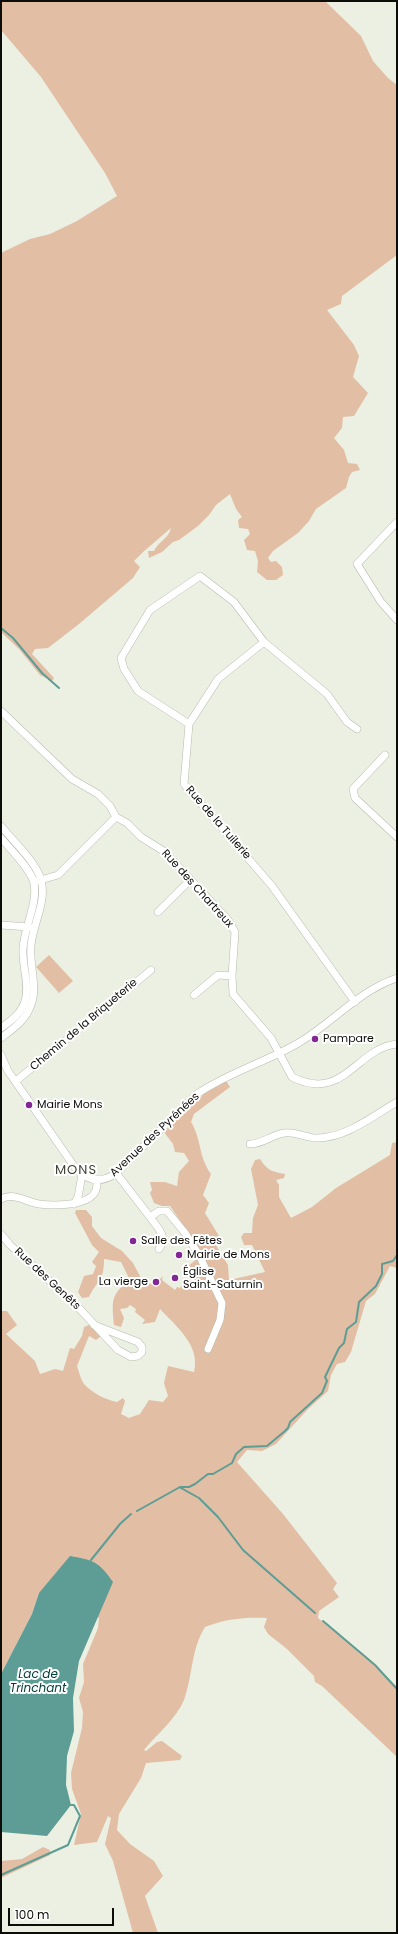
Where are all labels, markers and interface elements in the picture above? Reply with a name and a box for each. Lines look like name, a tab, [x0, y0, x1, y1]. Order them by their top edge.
street label: Rue de la Tuilerie	[183, 784, 253, 862]
street label: Rue des Chartreux	[158, 847, 236, 931]
street label: Chemin de la Briqueterie	[28, 976, 140, 1074]
place label: Pampare	[323, 1032, 374, 1046]
marker: Pampare	[310, 1034, 320, 1044]
street label: Avenue des Pyrénées	[108, 1090, 202, 1180]
place label: Mairie Mons	[37, 1098, 102, 1112]
marker: Mairie Mons	[24, 1100, 34, 1110]
district label: MONS	[55, 1163, 97, 1179]
place label: Salle des Fêtes	[141, 1234, 222, 1248]
marker: Salle des Fêtes	[128, 1236, 138, 1246]
street label: Rue des Genêts	[11, 1245, 83, 1313]
place label: Mairie de Mons	[187, 1248, 270, 1262]
marker: Mairie de Mons	[174, 1250, 184, 1260]
place label: Église Saint-Saturnin	[183, 1265, 263, 1291]
marker: Église Saint-Saturnin	[170, 1273, 180, 1283]
place label: La vierge	[99, 1275, 148, 1289]
marker: La vierge	[151, 1277, 161, 1287]
water label: Lac de Trinchant	[10, 1668, 66, 1696]
scale bar	[10, 1900, 116, 1926]
text: 100 m	[15, 1906, 49, 1923]

